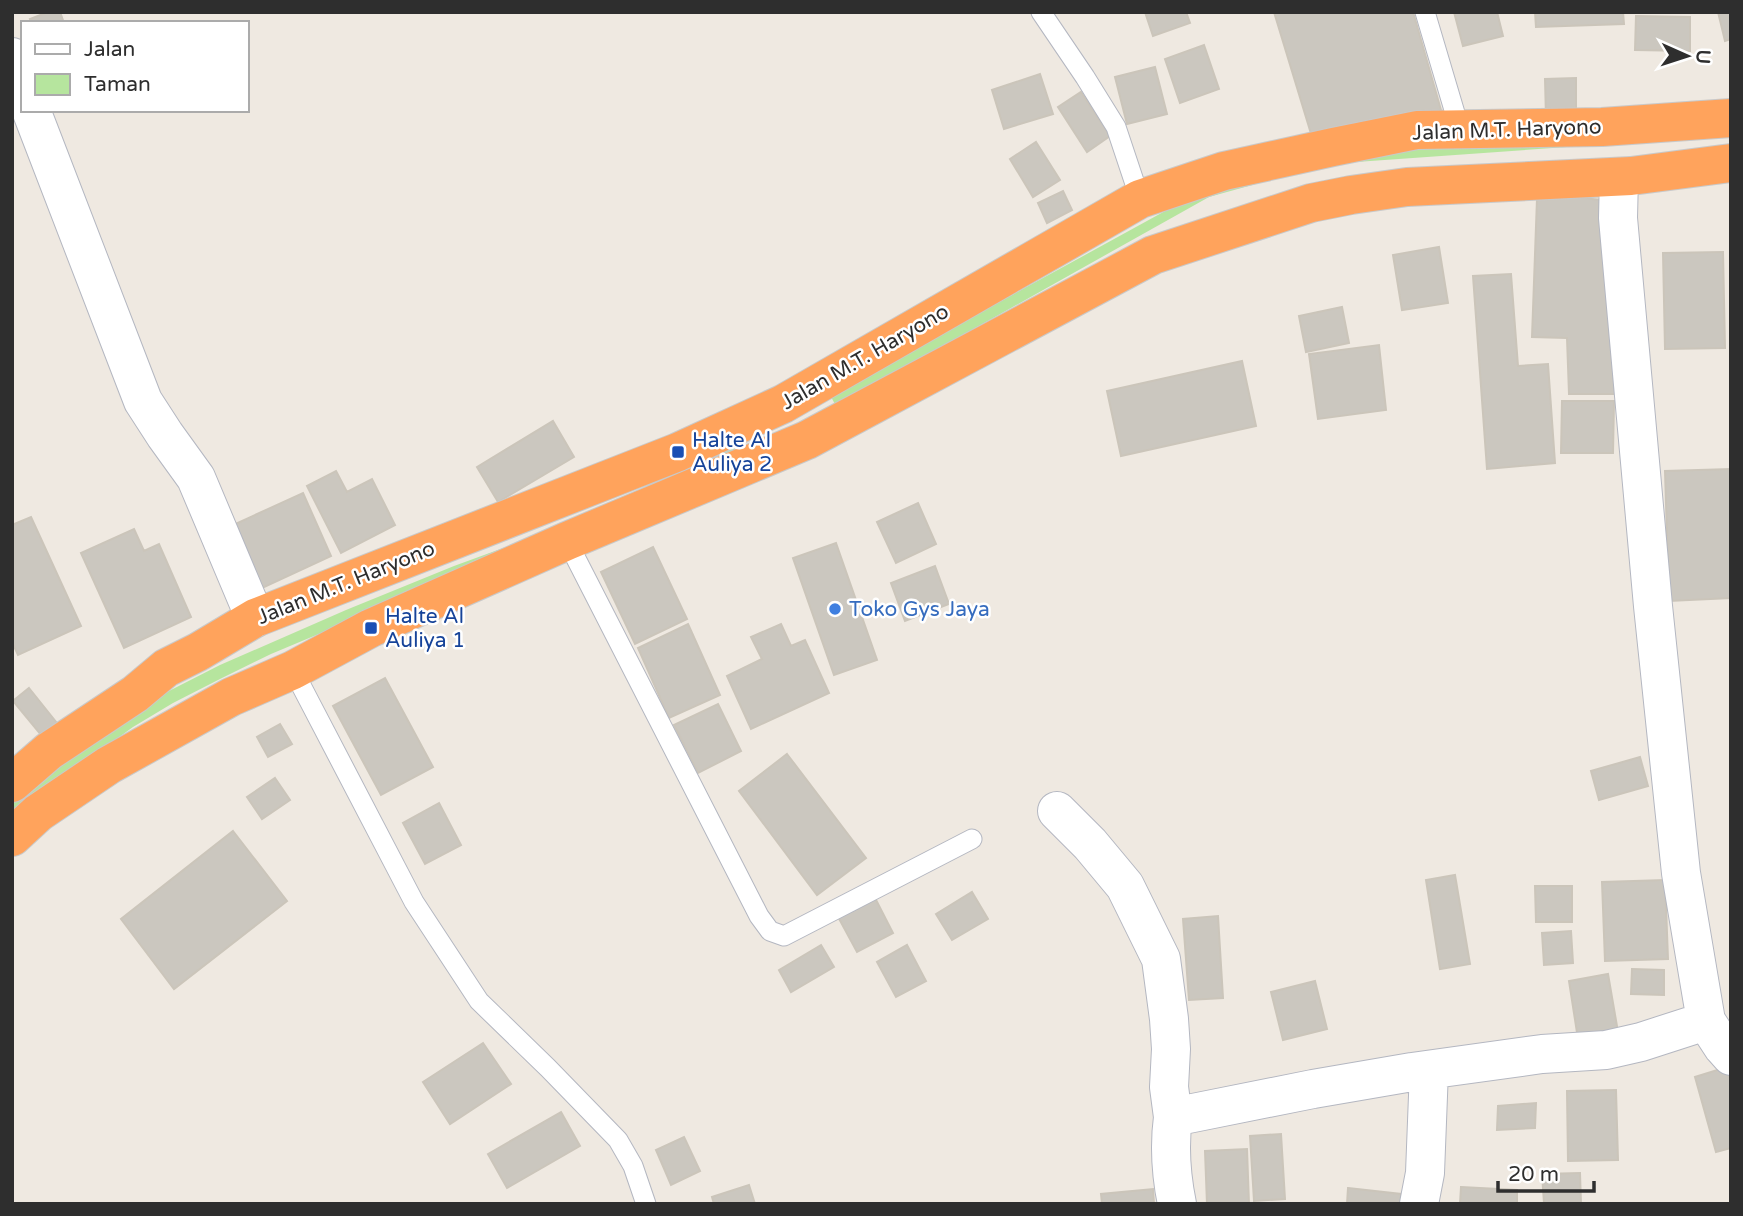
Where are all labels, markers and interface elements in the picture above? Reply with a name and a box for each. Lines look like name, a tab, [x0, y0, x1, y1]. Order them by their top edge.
legend	[21, 21, 248, 112]
north arrow	[1652, 21, 1722, 91]
text: Jalan	[84, 37, 135, 62]
text: U	[1692, 49, 1714, 65]
text: Taman	[84, 72, 151, 97]
street label: Jalan M.T. Haryono	[1412, 114, 1602, 146]
street label: Jalan M.T. Haryono	[777, 299, 953, 415]
place label: Halte Al Auliya 2	[692, 428, 772, 477]
marker: Halte Al Auliya 2	[670, 444, 686, 460]
street label: Jalan M.T. Haryono	[254, 536, 438, 630]
place label: Toko Gys Jaya	[849, 597, 990, 622]
marker: Toko Gys Jaya	[827, 601, 843, 617]
place label: Halte Al Auliya 1	[385, 604, 465, 653]
marker: Halte Al Auliya 1	[363, 620, 379, 636]
scale bar	[1498, 1150, 1594, 1194]
text: 20 m	[1508, 1162, 1559, 1187]

